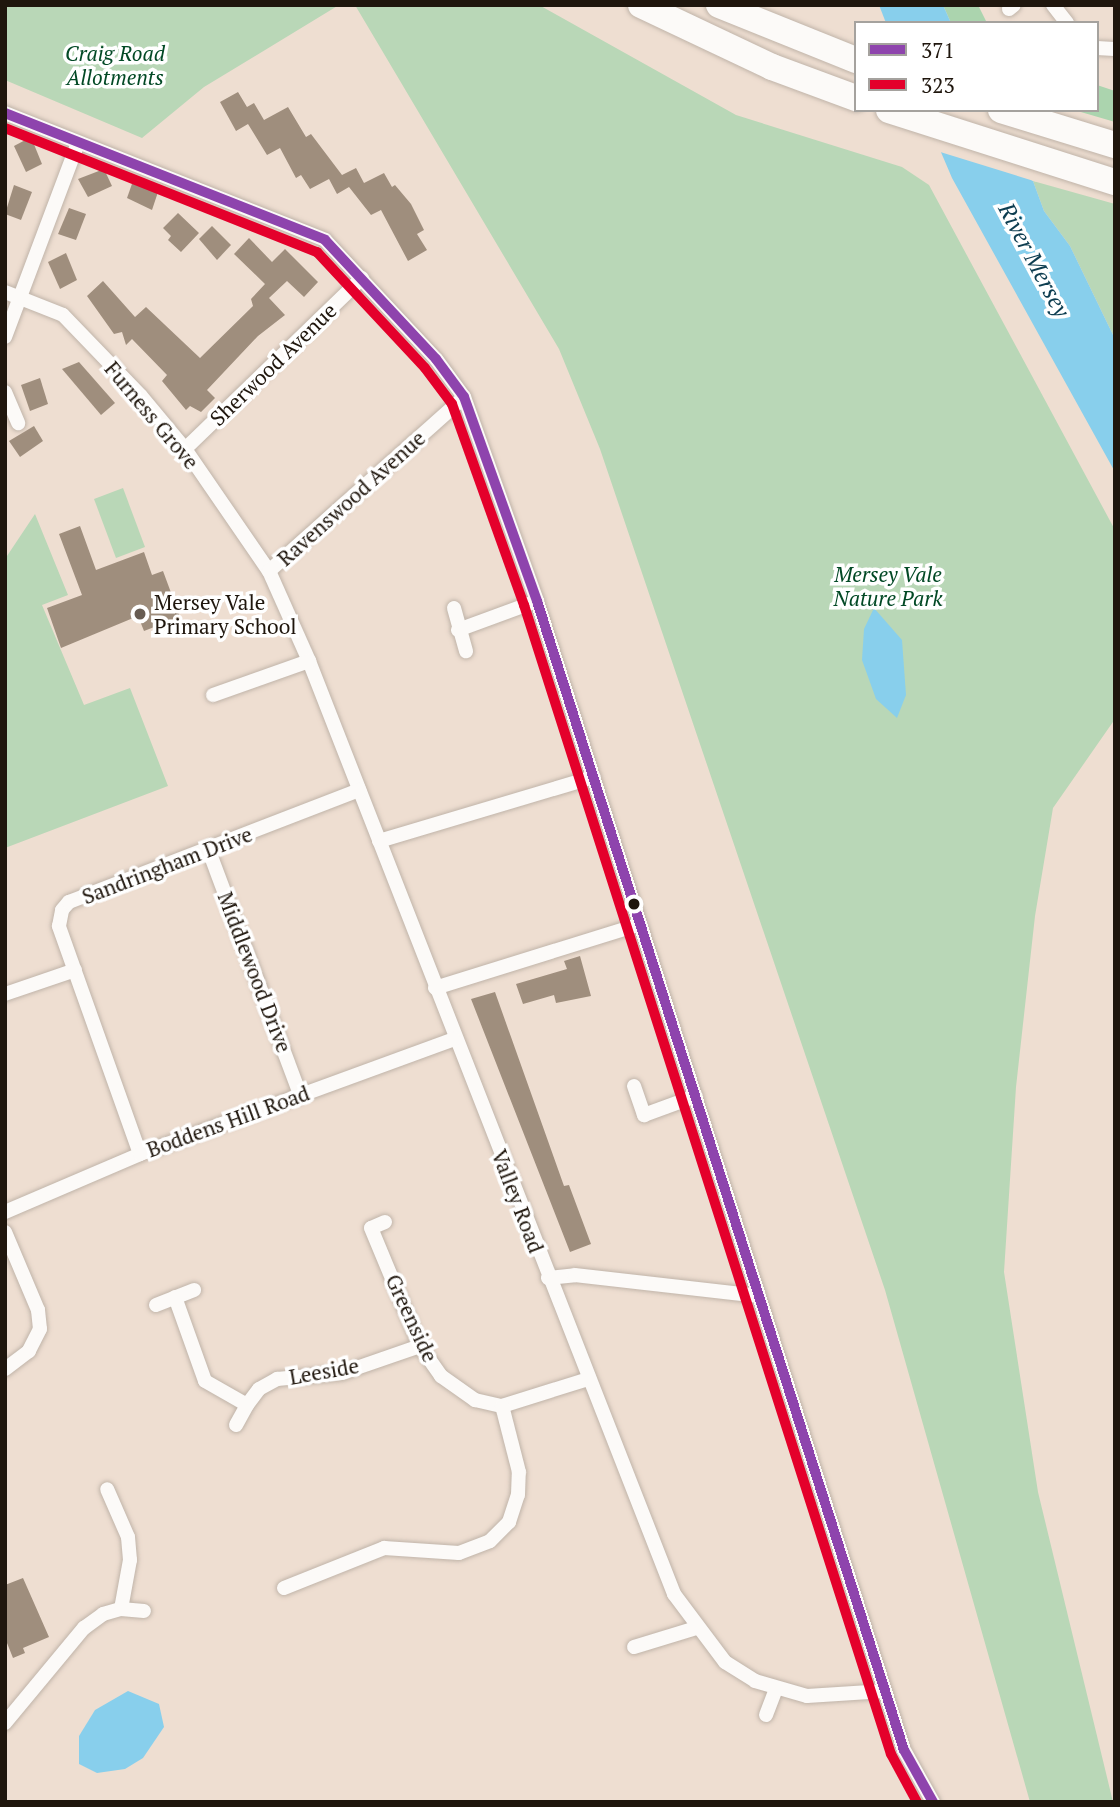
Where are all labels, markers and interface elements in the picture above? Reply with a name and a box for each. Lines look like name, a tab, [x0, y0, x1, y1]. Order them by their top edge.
legend	[854, 21, 1099, 112]
text: 371	[921, 36, 955, 64]
park label: Craig Road Allotments	[65, 40, 165, 90]
text: 323	[921, 71, 955, 99]
water label: River Mersey	[992, 198, 1076, 322]
street label: Sherwood Avenue	[204, 297, 342, 431]
street label: Furness Grove	[100, 356, 204, 474]
street label: Ravenswood Avenue	[272, 425, 430, 571]
park label: Mersey Vale Nature Park	[833, 561, 943, 611]
place label: Mersey Vale Primary School	[154, 589, 297, 639]
marker: Mersey Vale Primary School	[132, 606, 148, 622]
street label: Sandringham Drive	[78, 821, 256, 909]
street label: Middlewood Drive	[213, 888, 297, 1056]
unlabelled marker	[627, 897, 641, 911]
street label: Boddens Hill Road	[143, 1080, 313, 1162]
street label: Valley Road	[487, 1146, 549, 1256]
street label: Greenside	[381, 1270, 443, 1366]
street label: Leeside	[287, 1352, 361, 1390]

